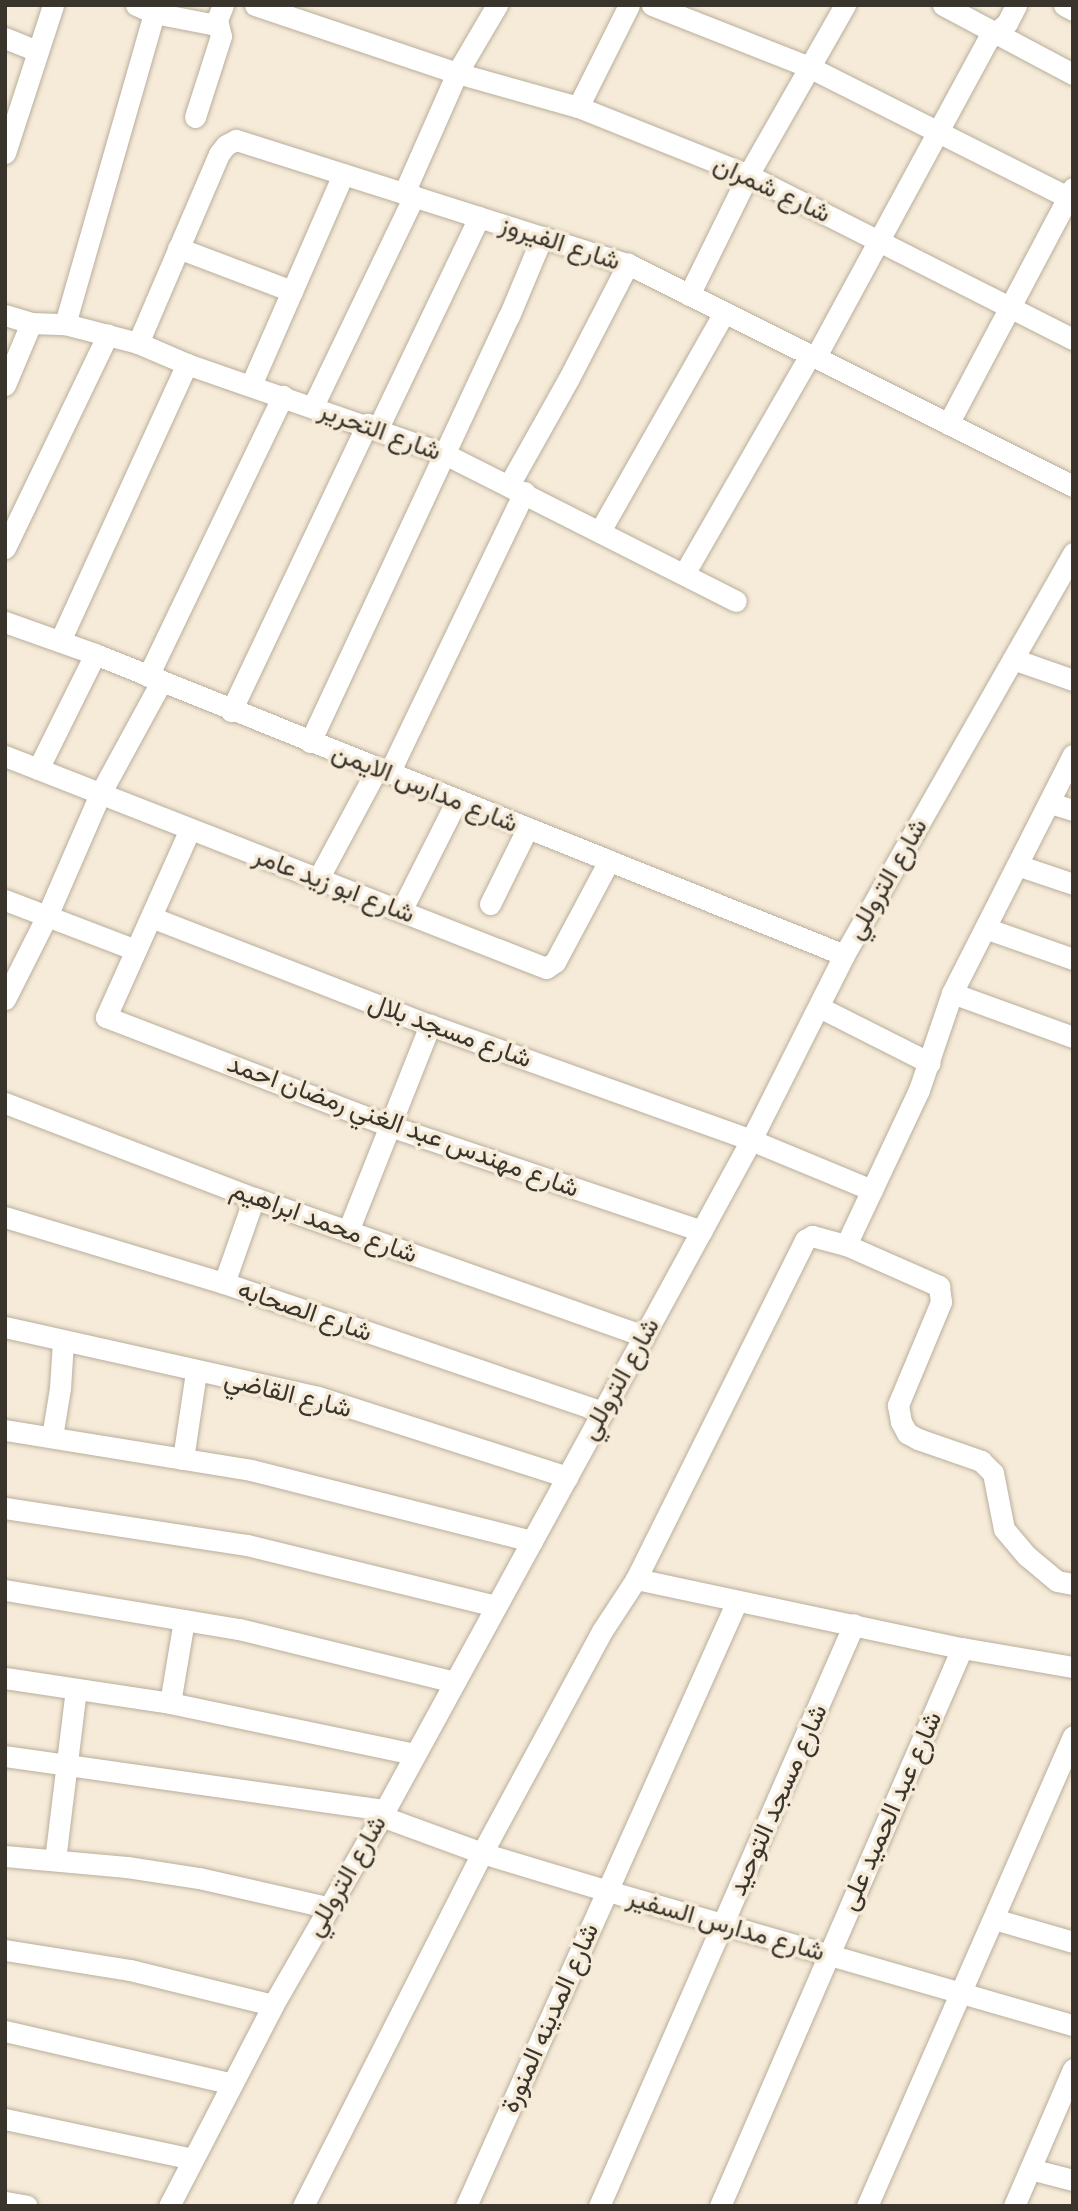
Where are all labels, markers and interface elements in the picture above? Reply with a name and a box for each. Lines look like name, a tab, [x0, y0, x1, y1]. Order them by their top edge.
street label: شارع شمران	[709, 148, 835, 230]
street label: شارع الفيروز	[496, 209, 624, 277]
street label: شارع التحرير	[315, 394, 445, 468]
street label: شارع مدارس الايمن	[327, 736, 523, 840]
street label: شارع التروللي	[840, 813, 934, 945]
street label: شارع ابو زيد عامر	[249, 840, 419, 930]
street label: شارع مسجد بلال	[364, 987, 536, 1075]
street label: شارع مهندس عبد الغني رمضان احمد	[223, 1048, 583, 1204]
street label: شارع محمد ابراهيم	[226, 1174, 422, 1270]
street label: شارع الصحابه	[234, 1274, 376, 1348]
street label: شارع التروللي	[574, 1312, 666, 1446]
street label: شارع القاضي	[221, 1363, 355, 1425]
street label: شارع مسجد التوحيد	[722, 1699, 834, 1901]
street label: شارع عبد الحميد على	[833, 1707, 949, 1915]
street label: شارع التروللي	[299, 1810, 393, 1942]
street label: شارع مدارس السفير	[624, 1882, 828, 1968]
street label: شارع المدينه المنورة	[494, 1918, 606, 2118]

